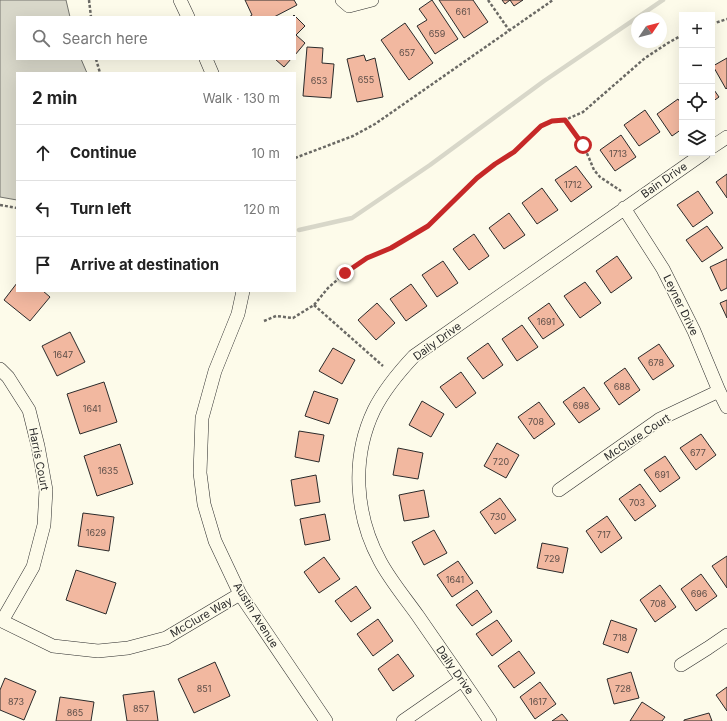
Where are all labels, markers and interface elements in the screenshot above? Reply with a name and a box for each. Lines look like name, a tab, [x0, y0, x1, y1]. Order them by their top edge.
house number: 661	[456, 6, 470, 17]
north arrow	[631, 12, 667, 48]
map controls	[679, 12, 715, 156]
button: +	[679, 12, 715, 48]
search box	[16, 16, 296, 60]
icon: search	[30, 27, 52, 49]
house number: 659	[429, 28, 446, 39]
text: Search here	[62, 29, 148, 48]
house number: 657	[399, 47, 415, 58]
button: −	[679, 48, 715, 84]
house number: 655	[358, 74, 374, 85]
house number: 653	[311, 75, 328, 86]
button: locate	[679, 84, 715, 120]
text: 2 min	[32, 88, 77, 108]
text: Walk · 130 m	[203, 90, 280, 106]
button: layers	[679, 120, 715, 156]
route start	[574, 136, 592, 154]
icon: ahead	[32, 142, 54, 164]
text: Continue	[70, 143, 137, 162]
text: 10 m	[251, 145, 280, 161]
house number: 1713	[609, 148, 627, 159]
street label: Bain Drive	[638, 159, 690, 201]
house number: 1712	[564, 179, 582, 190]
icon: left	[32, 198, 54, 220]
text: Turn left	[70, 199, 131, 218]
text: 120 m	[244, 201, 280, 217]
icon: arrive	[32, 254, 54, 276]
text: Arrive at destination	[70, 255, 219, 274]
route end	[336, 264, 354, 282]
street label: Leyner Drive	[660, 272, 702, 338]
house number: 1691	[537, 316, 555, 327]
street label: Daily Drive	[410, 319, 464, 363]
house number: 1647	[53, 349, 73, 360]
house number: 678	[648, 357, 664, 368]
house number: 688	[614, 381, 631, 392]
house number: 698	[573, 400, 590, 411]
house number: 1641	[83, 403, 101, 414]
street label: McClure Court	[601, 410, 673, 464]
house number: 708	[528, 416, 545, 427]
street label: Harris Court	[26, 426, 52, 492]
house number: 677	[690, 447, 706, 458]
house number: 720	[493, 456, 509, 467]
house number: 1635	[98, 465, 118, 476]
house number: 691	[655, 469, 669, 480]
house number: 703	[629, 497, 646, 508]
house number: 730	[490, 511, 506, 522]
house number: 1629	[86, 527, 107, 538]
house number: 717	[597, 529, 611, 540]
house number: 729	[544, 553, 560, 564]
house number: 1641	[446, 574, 464, 585]
street label: Austin Avenue	[230, 580, 282, 650]
house number: 696	[691, 588, 708, 599]
street label: McClure Way	[167, 594, 235, 640]
house number: 708	[650, 598, 667, 609]
house number: 718	[613, 632, 628, 643]
street label: Daily Drive	[433, 643, 477, 697]
house number: 851	[197, 683, 211, 694]
house number: 728	[615, 683, 632, 694]
house number: 873	[8, 696, 24, 707]
house number: 1617	[529, 696, 547, 707]
house number: 857	[133, 703, 149, 714]
house number: 865	[67, 707, 83, 718]

